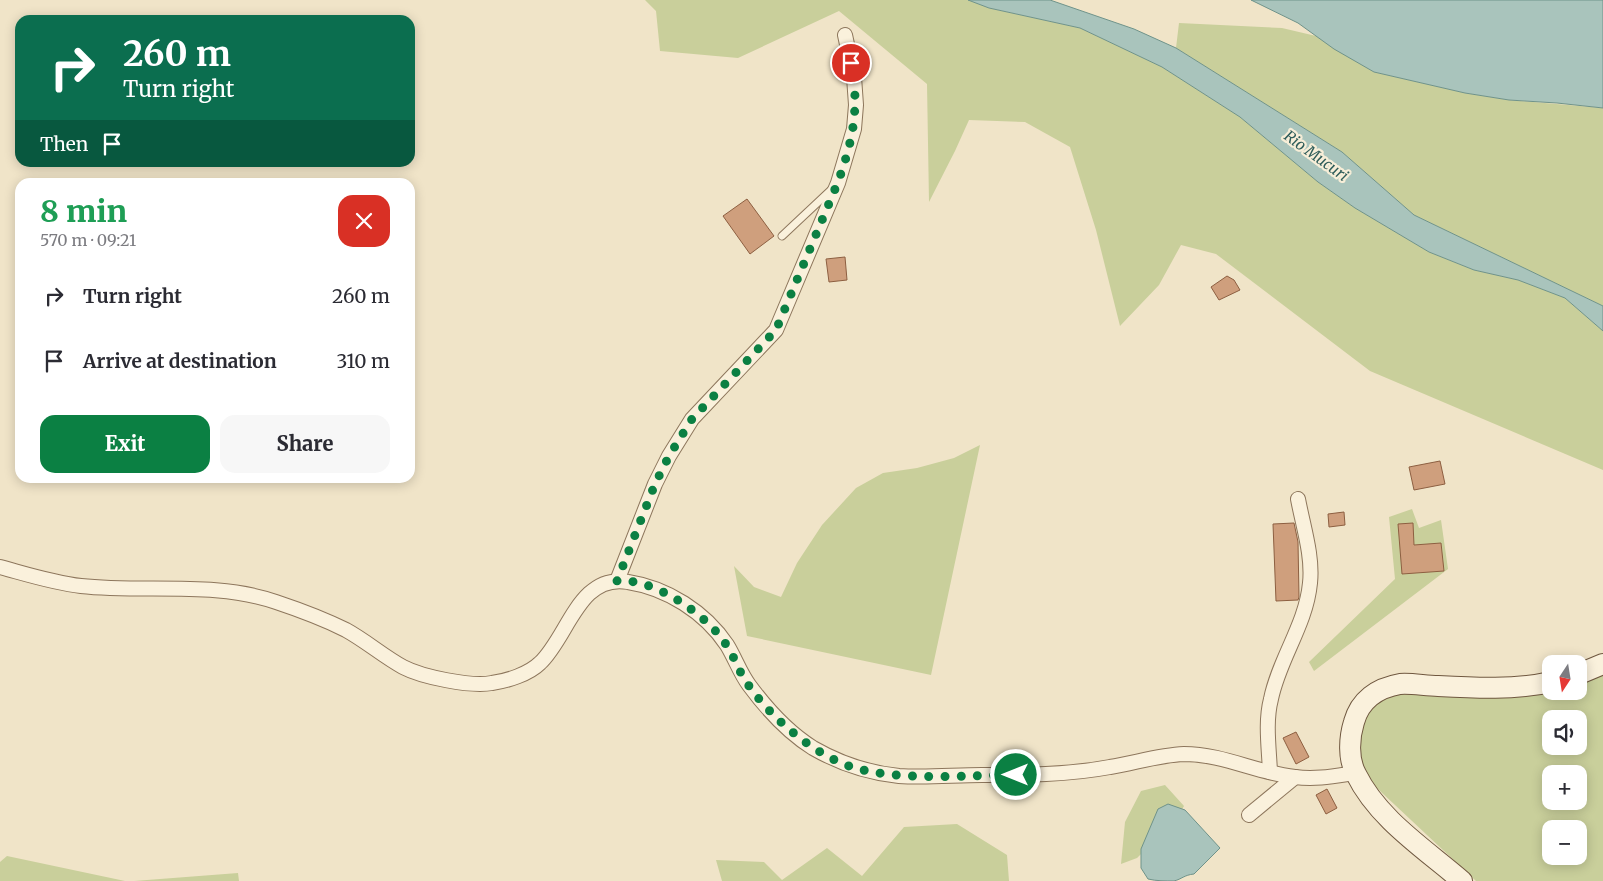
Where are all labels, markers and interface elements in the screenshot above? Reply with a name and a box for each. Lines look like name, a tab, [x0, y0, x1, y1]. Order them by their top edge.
text: 260 m	[123, 32, 231, 76]
icon: right	[40, 35, 105, 100]
pin	[830, 42, 872, 84]
icon: arrive	[837, 49, 865, 77]
text: Turn right	[123, 75, 234, 103]
water label: Rio Mucuri	[1281, 126, 1352, 185]
icon: arrive	[98, 130, 126, 158]
text: Then	[40, 132, 88, 156]
text: 8 min	[40, 192, 127, 230]
button: close	[338, 195, 390, 247]
text: 570 m · 09:21	[40, 230, 136, 250]
icon: right	[40, 282, 68, 310]
text: Turn right	[83, 284, 182, 308]
text: 260 m	[332, 284, 390, 308]
icon: arrive	[40, 347, 68, 375]
text: Arrive at destination	[83, 349, 277, 373]
text: 310 m	[337, 349, 390, 373]
button: Exit	[40, 415, 210, 473]
button: Share	[220, 415, 390, 473]
north arrow	[1542, 655, 1588, 700]
map controls	[1542, 655, 1587, 865]
button: sound	[1542, 710, 1587, 755]
position arrow	[989, 748, 1041, 800]
button: +	[1542, 765, 1587, 810]
button: −	[1542, 820, 1587, 865]

